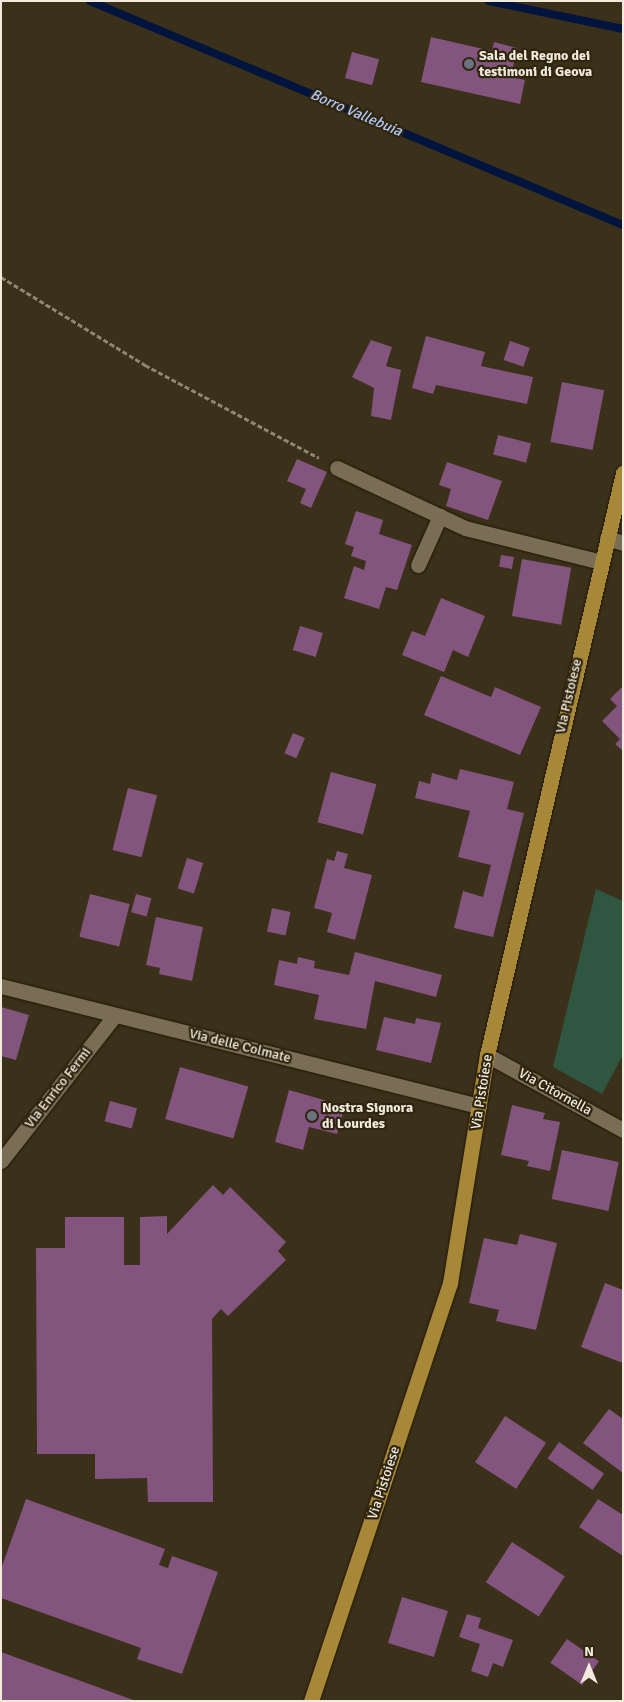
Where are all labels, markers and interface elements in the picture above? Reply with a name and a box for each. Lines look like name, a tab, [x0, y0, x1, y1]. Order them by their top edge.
place label: Sala del Regno dei testimoni di Geova	[479, 48, 592, 80]
marker: Sala del Regno dei testimoni di Geova	[463, 58, 475, 70]
water label: Borro Vallebuia	[307, 86, 405, 140]
street label: Via Pistoiese	[552, 657, 586, 735]
street label: Via delle Colmate	[187, 1025, 293, 1067]
street label: Via Enrico Fermi	[21, 1044, 95, 1132]
street label: Via Pistoiese	[468, 1053, 496, 1131]
street label: Via Citornella	[515, 1065, 595, 1119]
place label: Nostra Signora di Lourdes	[322, 1100, 413, 1132]
marker: Nostra Signora di Lourdes	[306, 1110, 318, 1122]
street label: Via Pistoiese	[364, 1444, 404, 1522]
north arrow	[564, 1642, 614, 1692]
text: N	[584, 1643, 594, 1660]

